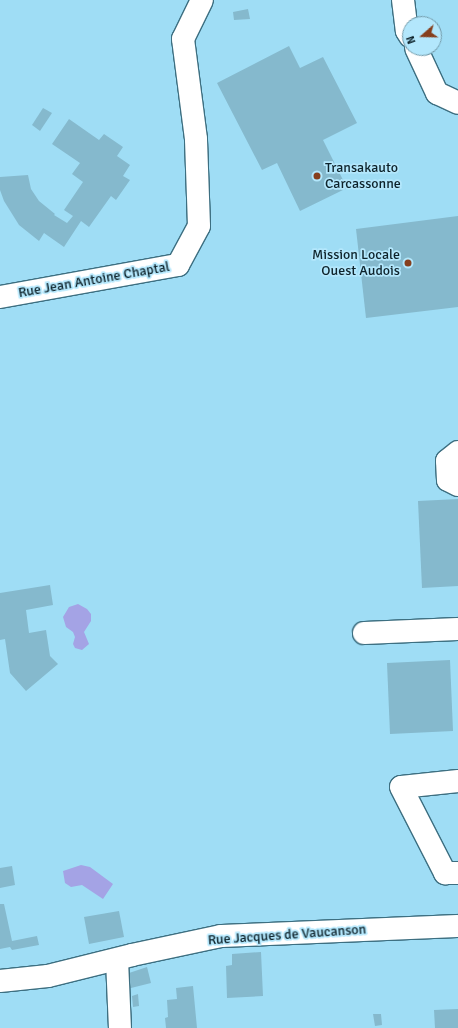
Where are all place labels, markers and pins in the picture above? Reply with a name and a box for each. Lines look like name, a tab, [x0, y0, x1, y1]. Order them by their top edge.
place label: Transakauto Carcassonne	[325, 160, 401, 192]
marker: Transakauto Carcassonne	[312, 171, 322, 181]
place label: Mission Locale Ouest Audois	[312, 247, 400, 280]
marker: Mission Locale Ouest Audois	[403, 258, 413, 268]

